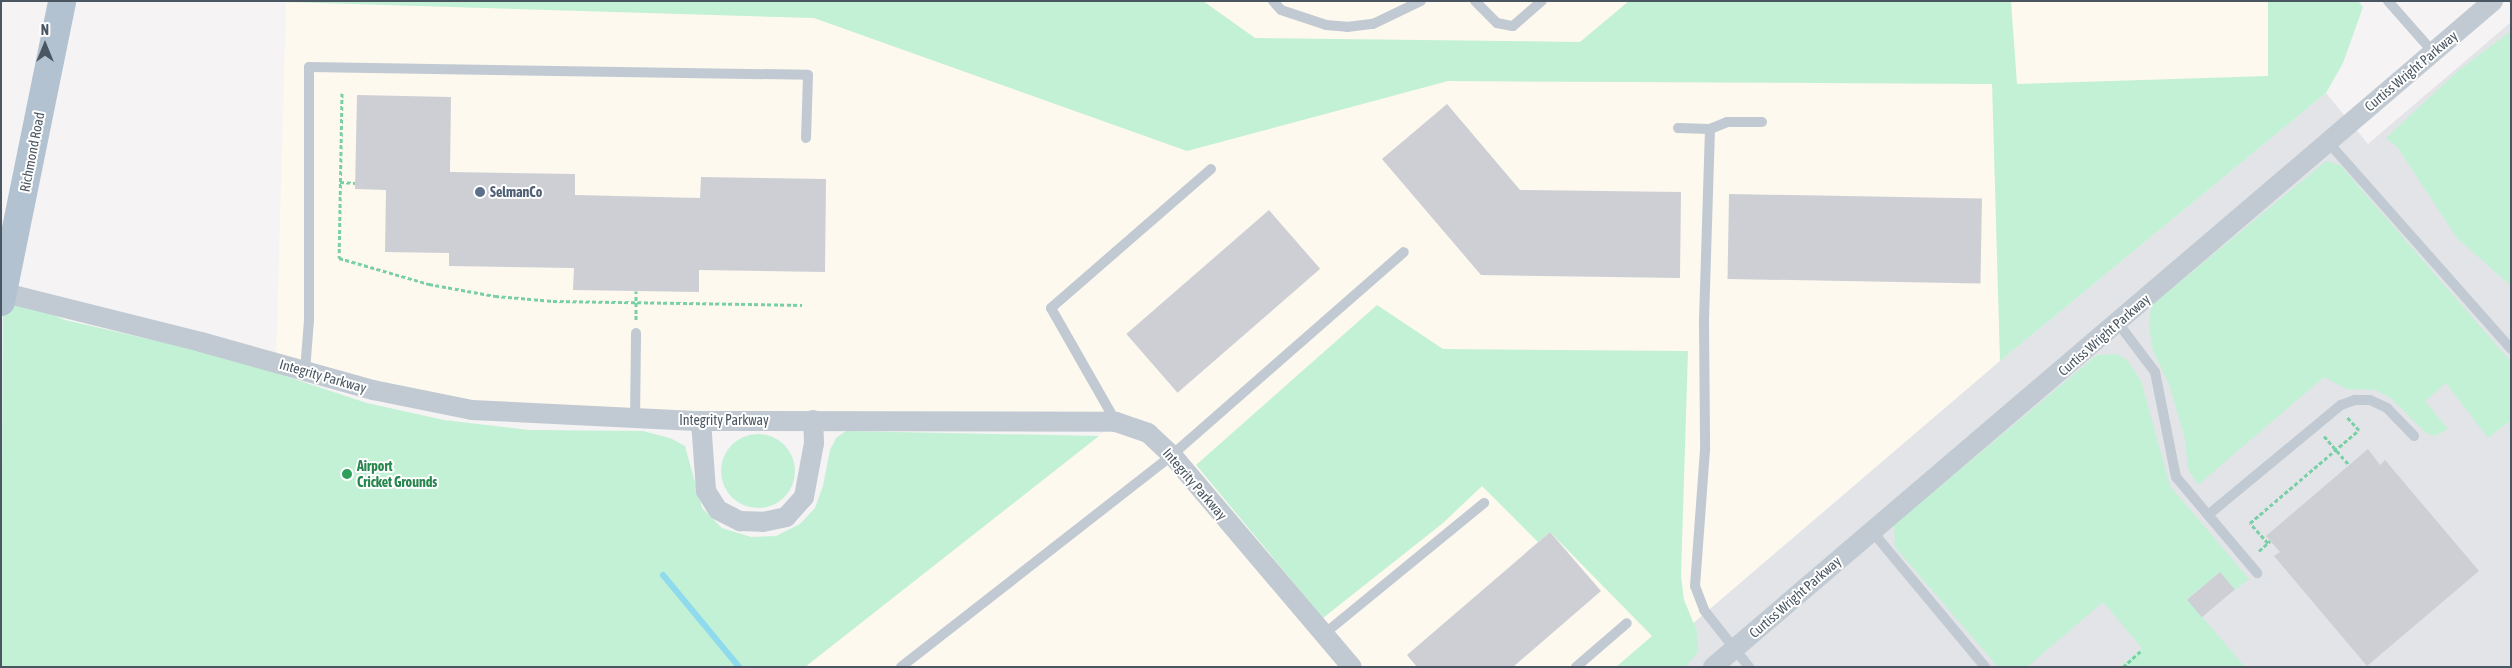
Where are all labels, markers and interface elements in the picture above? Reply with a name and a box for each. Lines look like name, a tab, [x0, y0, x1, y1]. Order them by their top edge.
north arrow	[20, 20, 70, 70]
text: N	[41, 22, 49, 38]
street label: Curtiss Wright Parkway	[2361, 27, 2461, 115]
street label: Richmond Road	[16, 111, 48, 193]
place label: SelmanCo	[490, 184, 542, 200]
marker: SelmanCo	[474, 186, 486, 198]
street label: Curtiss Wright Parkway	[2055, 291, 2153, 379]
street label: Integrity Parkway	[278, 356, 368, 396]
street label: Integrity Parkway	[679, 412, 769, 428]
street label: Integrity Parkway	[1159, 445, 1231, 523]
place label: Airport Cricket Grounds	[357, 458, 437, 491]
marker: Airport Cricket Grounds	[341, 468, 353, 480]
street label: Curtiss Wright Parkway	[1746, 553, 1844, 641]

